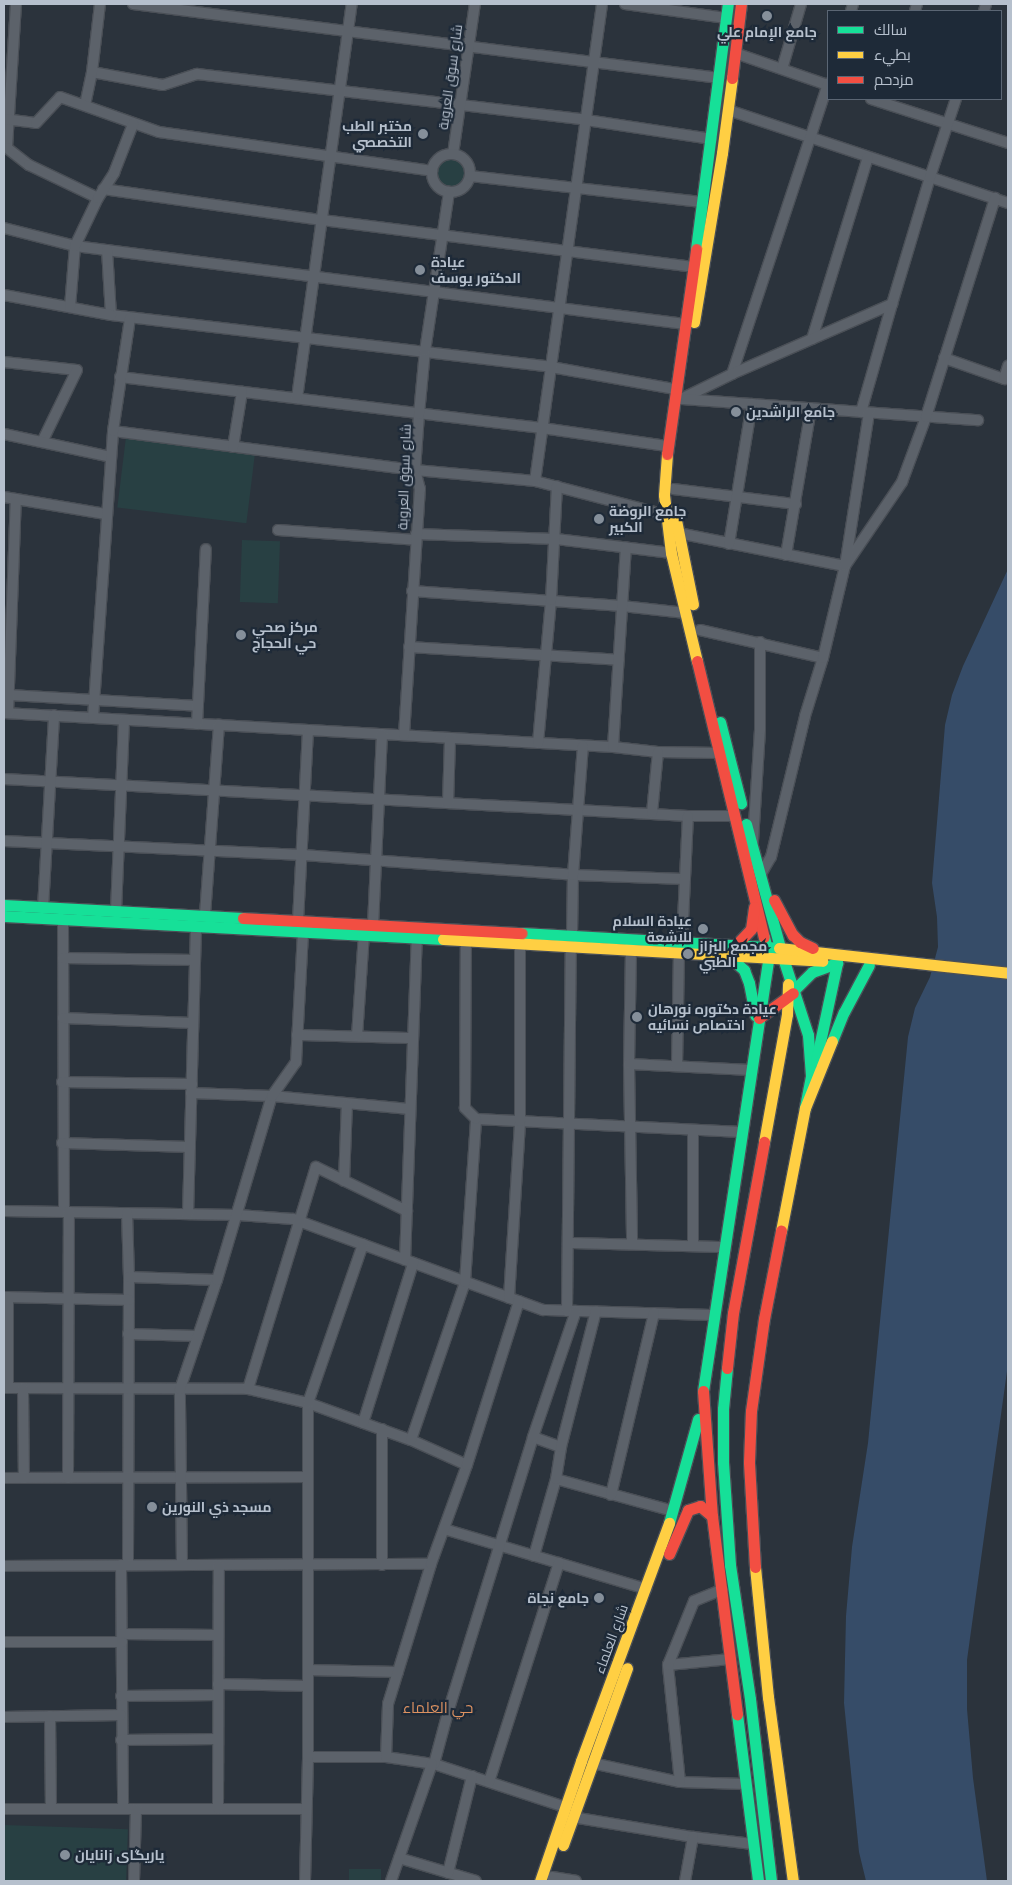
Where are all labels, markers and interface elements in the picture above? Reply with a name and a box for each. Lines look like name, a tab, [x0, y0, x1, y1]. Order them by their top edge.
marker: جامع الإمام علي	[761, 10, 773, 22]
legend	[827, 10, 1002, 100]
text: سالك	[874, 20, 907, 39]
street label: شارع سوق العروبة	[434, 23, 466, 131]
place label: جامع الإمام علي	[717, 24, 817, 40]
text: بطيء	[874, 45, 911, 64]
text: مزدحم	[874, 70, 914, 89]
place label: مختبر الطب التخصصي	[342, 118, 412, 150]
marker: مختبر الطب التخصصي	[416, 127, 430, 141]
place label: عيادة الدكتور يوسف	[431, 254, 521, 286]
marker: عيادة الدكتور يوسف	[413, 263, 427, 277]
place label: جامع الراشدين	[746, 404, 835, 420]
marker: جامع الراشدين	[730, 406, 742, 418]
street label: شارع سوق العروبة	[394, 424, 414, 530]
place label: جامع الروضة الكبير	[609, 503, 686, 536]
marker: جامع الروضة الكبير	[593, 513, 605, 525]
place label: مركز صحي حي الحجاج	[252, 619, 318, 652]
marker: مركز صحي حي الحجاج	[234, 628, 248, 642]
place label: عيادة السلام للاشعة	[613, 913, 692, 946]
marker: عيادة السلام للاشعة	[696, 922, 710, 936]
place label: مجمع البزاز الطبي	[699, 938, 767, 970]
marker: مجمع البزاز الطبي	[681, 947, 695, 961]
place label: عيادة دكتوره نورهان اختصاص نسائيه	[648, 1001, 777, 1034]
marker: عيادة دكتوره نورهان اختصاص نسائيه	[630, 1010, 644, 1024]
place label: مسجد ذي النورين	[162, 1499, 271, 1515]
marker: مسجد ذي النورين	[146, 1501, 158, 1513]
place label: جامع نجاة	[528, 1590, 589, 1606]
marker: جامع نجاة	[593, 1592, 605, 1604]
street label: شارع العلماء	[591, 1602, 631, 1676]
district label: حي العلماء	[403, 1699, 473, 1717]
place label: یاریگای زانایان	[75, 1847, 164, 1863]
marker: یاریگای زانایان	[59, 1849, 71, 1861]

